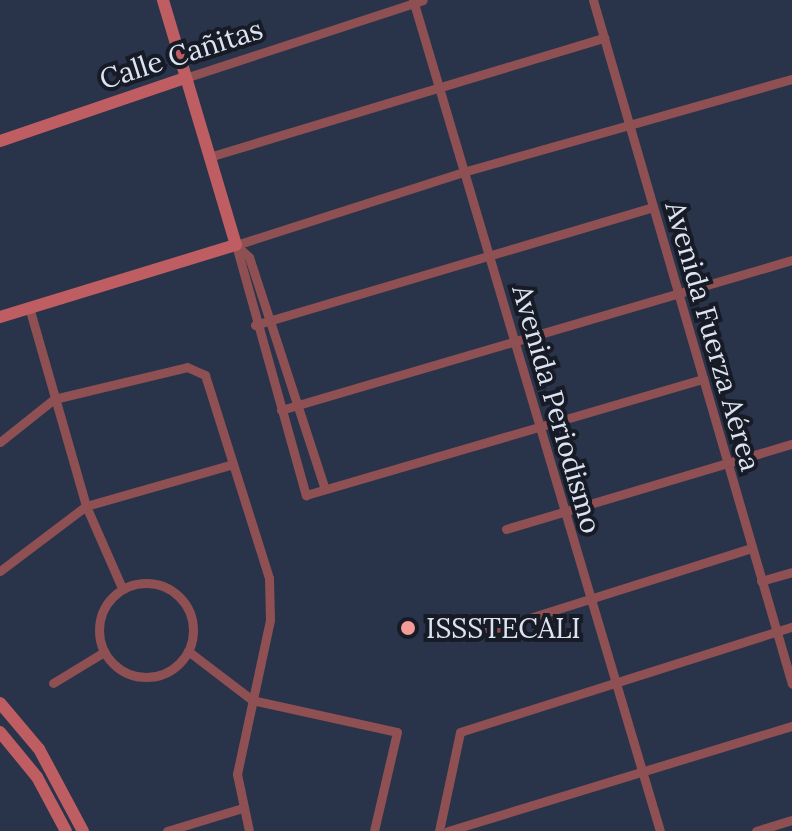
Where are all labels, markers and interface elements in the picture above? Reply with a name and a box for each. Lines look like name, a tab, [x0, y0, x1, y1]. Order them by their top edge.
street label: Calle Cañitas	[95, 12, 267, 96]
street label: Avenida Fuerza Aérea	[658, 197, 768, 475]
street label: Avenida Periodismo	[505, 281, 609, 537]
place label: ISSSTECALI	[426, 611, 581, 645]
marker: ISSSTECALI	[397, 617, 419, 639]

